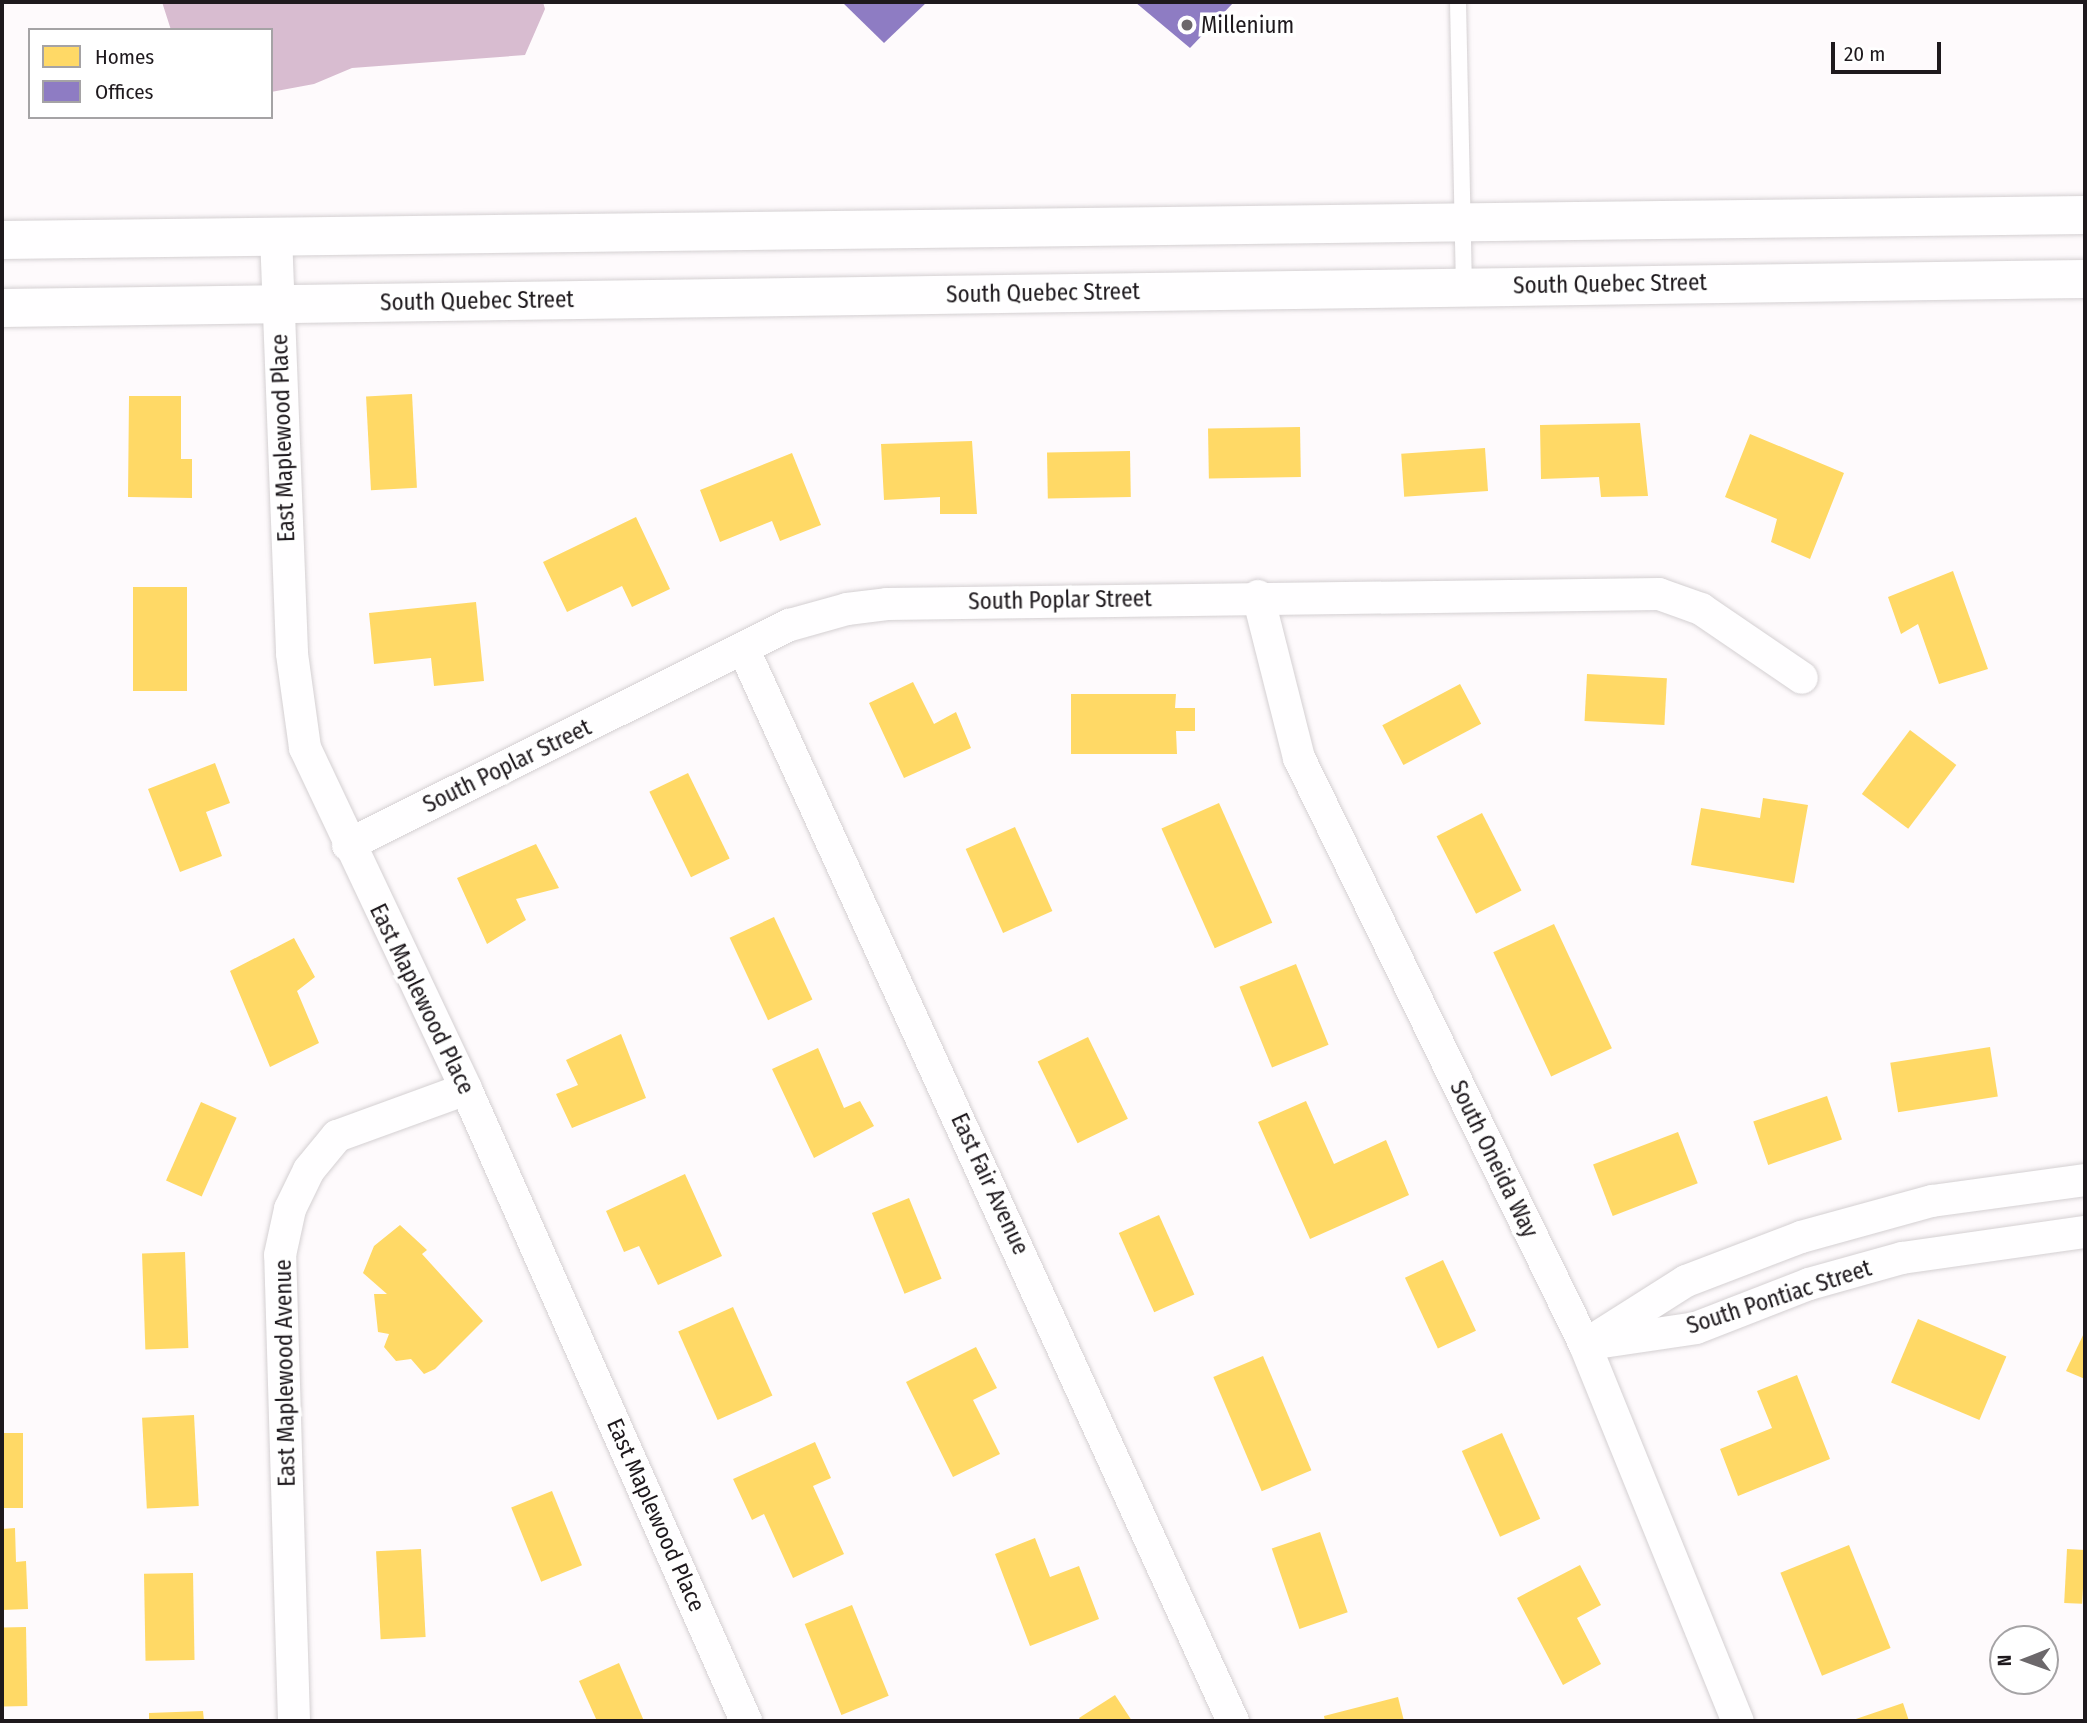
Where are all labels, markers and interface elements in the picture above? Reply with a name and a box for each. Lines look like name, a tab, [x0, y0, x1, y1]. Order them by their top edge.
place label: Millenium	[1201, 11, 1294, 39]
marker: Millenium	[1179, 17, 1195, 33]
legend	[28, 28, 273, 119]
scale bar	[1835, 28, 1945, 72]
text: 20 m	[1844, 41, 1885, 67]
text: Homes	[95, 44, 154, 70]
text: Offices	[95, 79, 154, 105]
street label: South Quebec Street	[1513, 269, 1707, 299]
street label: South Quebec Street	[946, 278, 1140, 308]
street label: South Quebec Street	[380, 286, 574, 316]
street label: East Maplewood Place	[266, 333, 300, 543]
street label: South Poplar Street	[968, 585, 1152, 615]
street label: South Poplar Street	[418, 713, 596, 819]
street label: East Maplewood Place	[364, 899, 480, 1099]
street label: South Oneida Way	[1444, 1076, 1544, 1242]
street label: East Fair Avenue	[945, 1109, 1035, 1259]
street label: South Pontiac Street	[1683, 1254, 1875, 1340]
street label: East Maplewood Avenue	[269, 1259, 301, 1487]
street label: East Maplewood Place	[601, 1414, 711, 1616]
north arrow	[1989, 1625, 2059, 1695]
text: N	[1993, 1654, 2016, 1666]

